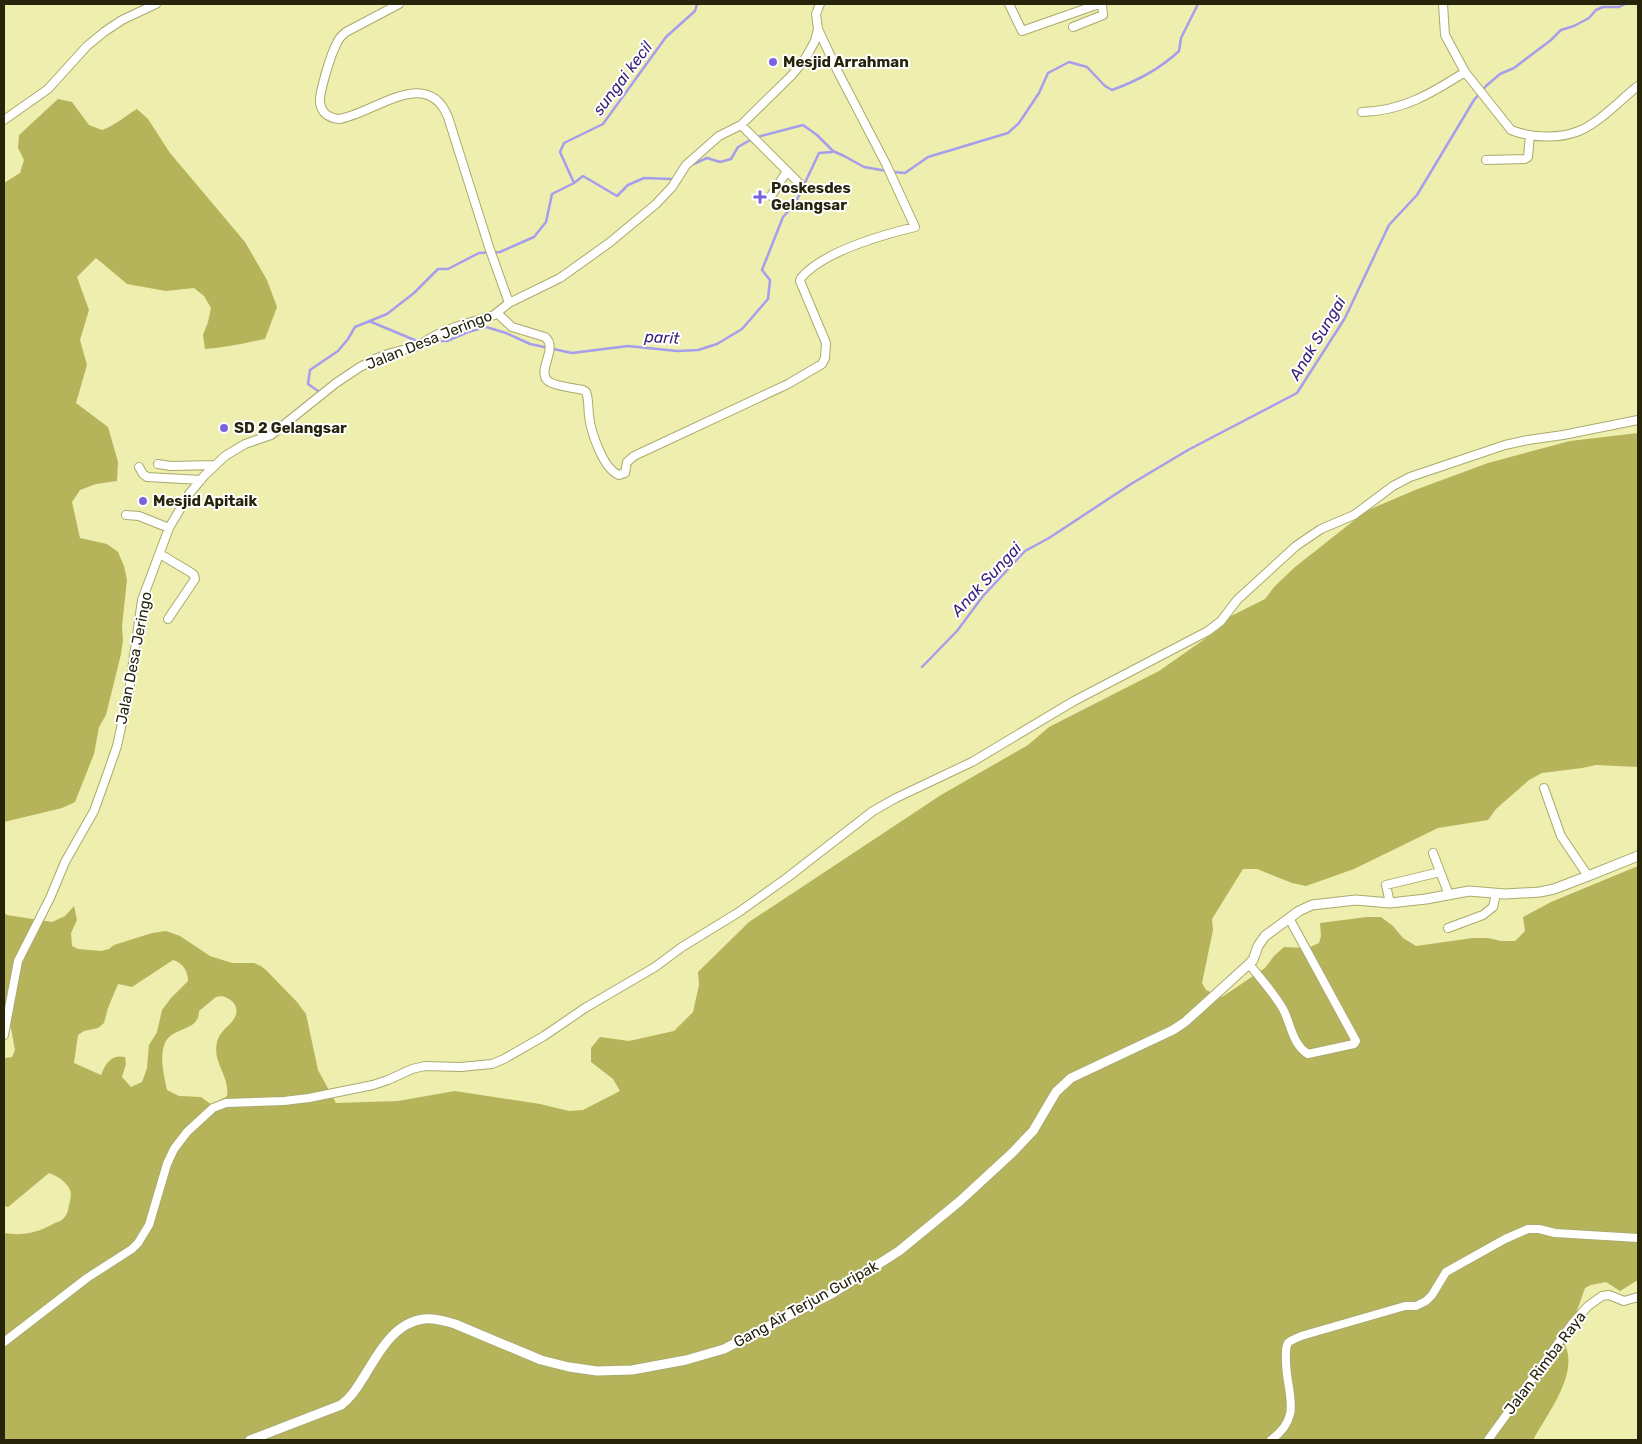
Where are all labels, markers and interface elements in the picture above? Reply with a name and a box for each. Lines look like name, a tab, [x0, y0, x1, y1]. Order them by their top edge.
water label: sungai kecil	[588, 37, 657, 119]
place label: Mesjid Arrahman	[783, 53, 909, 71]
marker: Mesjid Arrahman	[767, 56, 779, 68]
place label: Poskesdes Gelangsar	[771, 179, 851, 214]
marker: Poskesdes Gelangsar	[753, 190, 767, 204]
water label: Anak Sungai	[1285, 292, 1350, 384]
street label: Jalan Desa Jeringo	[363, 306, 495, 374]
water label: parit	[643, 327, 681, 348]
place label: SD 2 Gelangsar	[234, 419, 347, 437]
marker: SD 2 Gelangsar	[218, 422, 230, 434]
place label: Mesjid Apitaik	[153, 492, 257, 510]
marker: Mesjid Apitaik	[137, 495, 149, 507]
water label: Anak Sungai	[947, 538, 1026, 621]
street label: Jalan Desa Jeringo	[112, 590, 156, 726]
street label: Gang Air Terjun Guripak	[731, 1257, 882, 1351]
street label: Jalan Rimba Raya	[1500, 1308, 1590, 1418]

